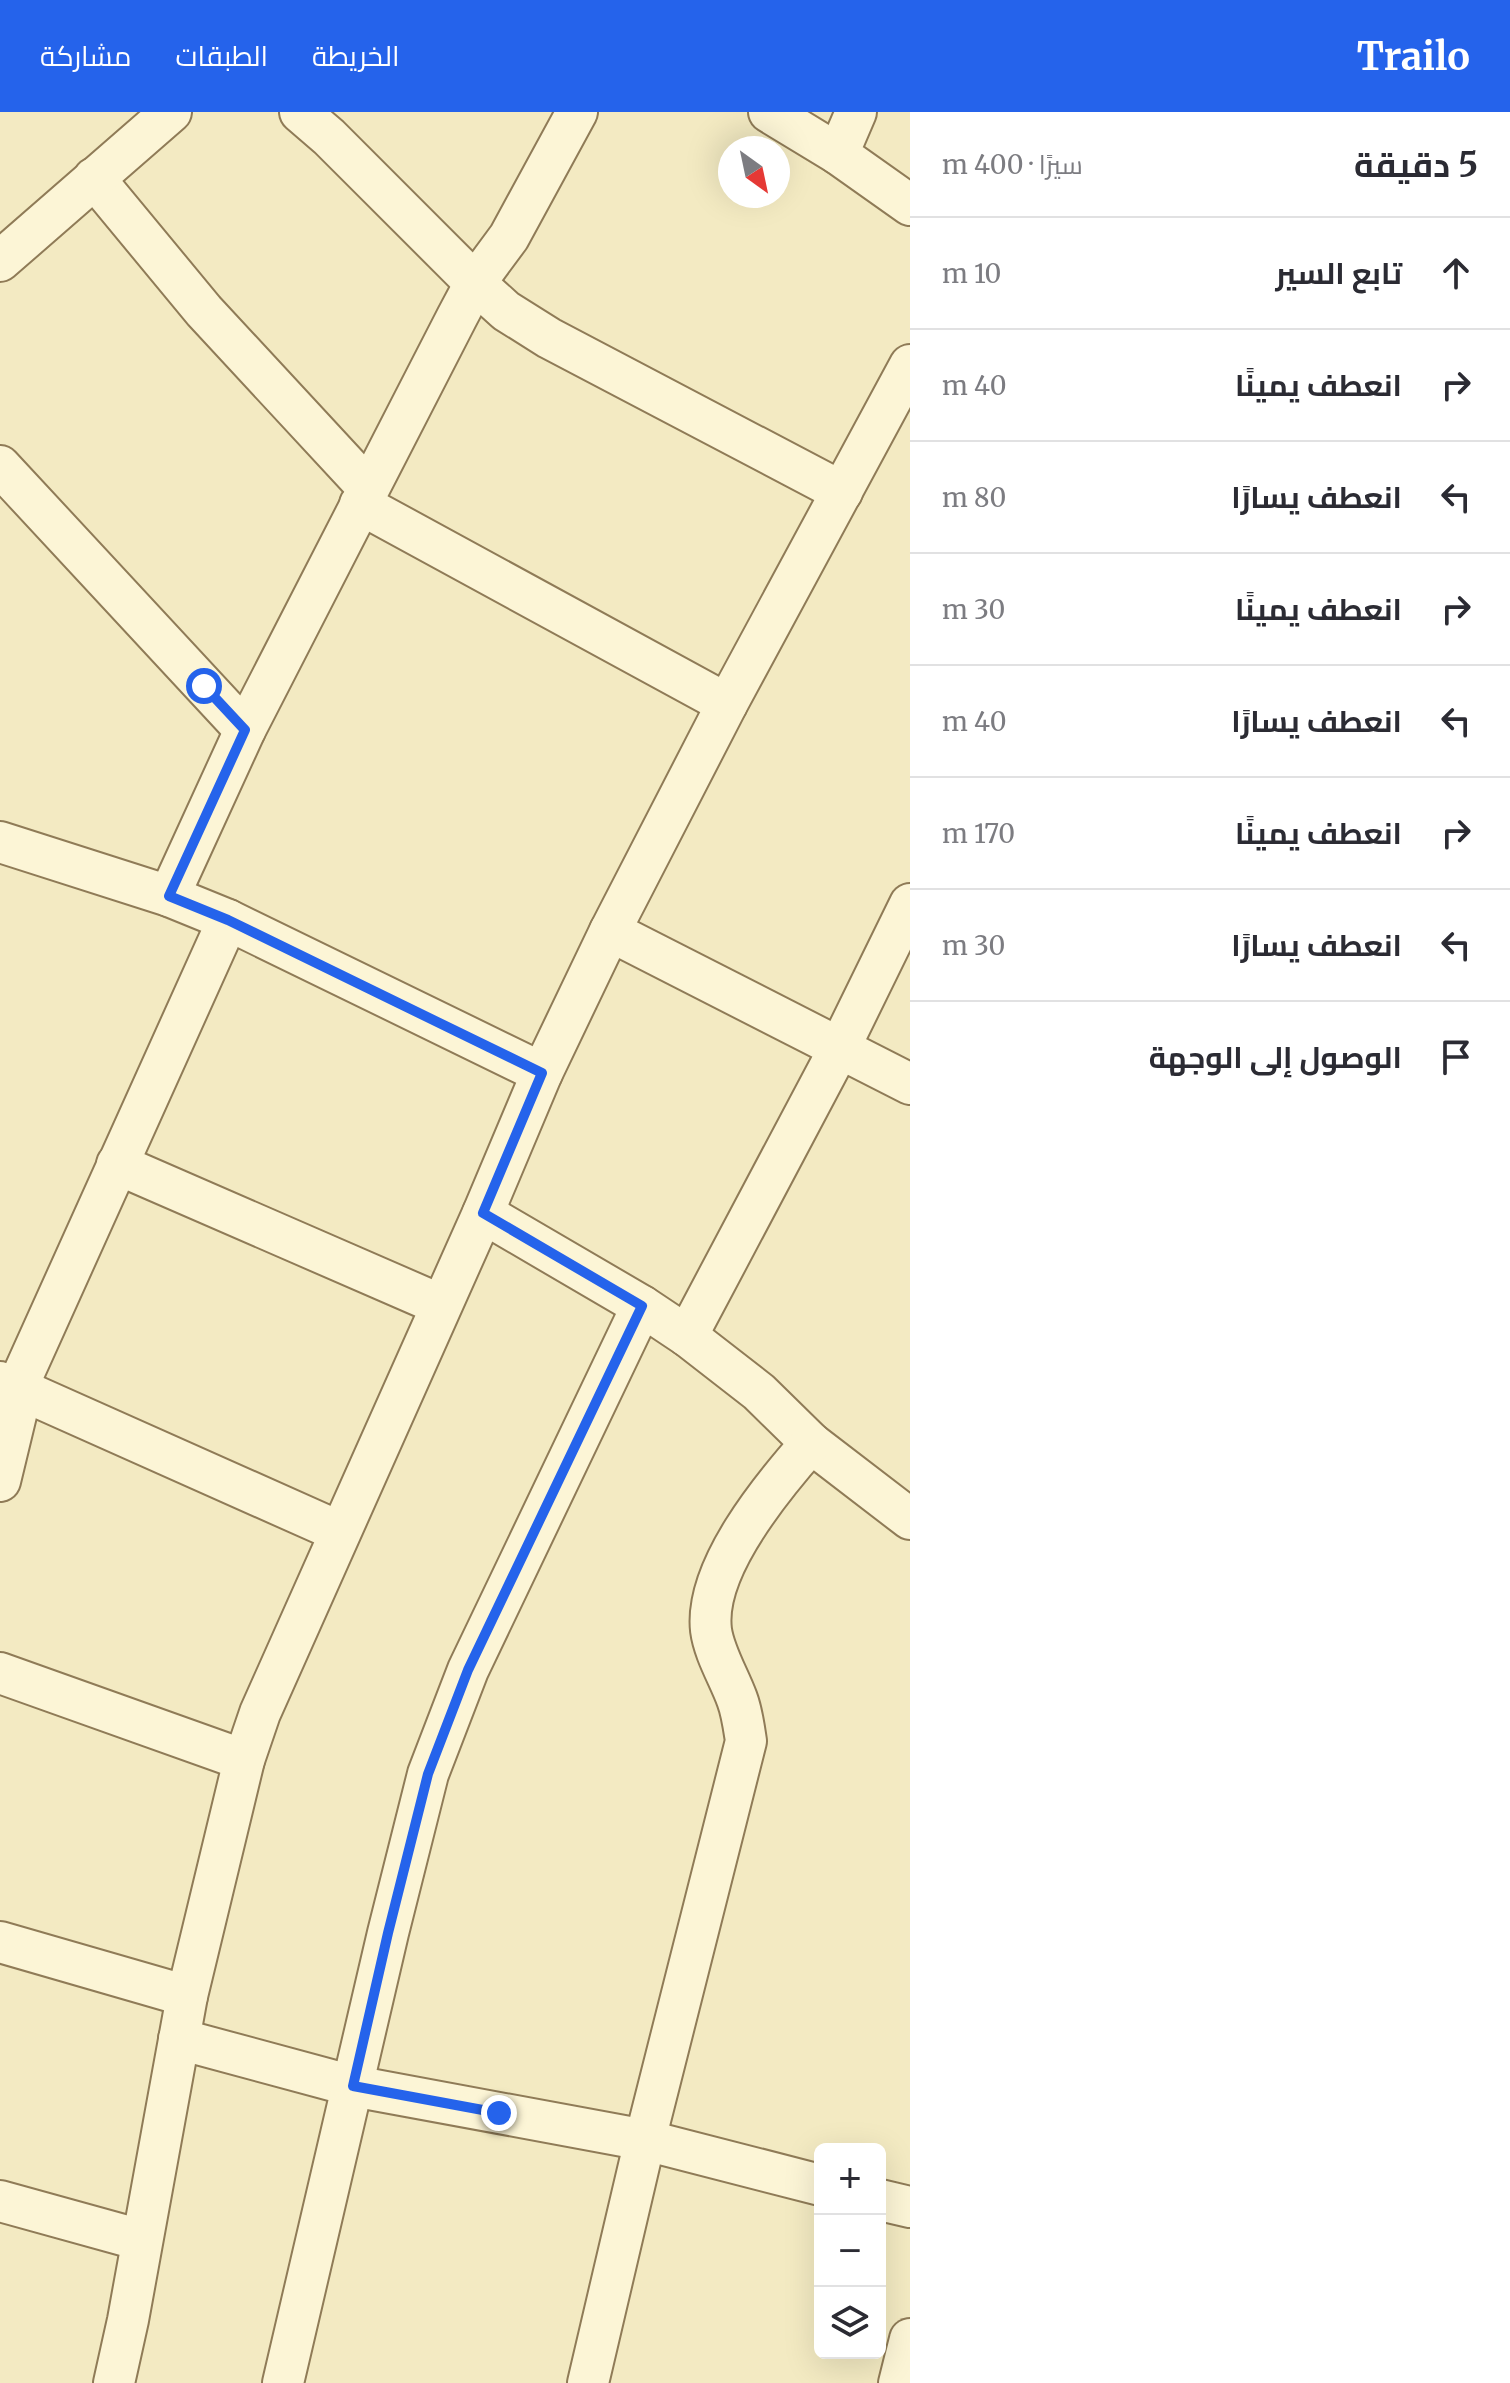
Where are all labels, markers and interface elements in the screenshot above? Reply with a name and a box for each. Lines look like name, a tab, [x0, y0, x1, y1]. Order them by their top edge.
text: Trailo	[1357, 33, 1470, 80]
text: مشاركة	[40, 38, 131, 74]
text: الطبقات	[175, 38, 268, 74]
text: الخريطة	[312, 38, 399, 74]
north arrow	[718, 136, 790, 208]
text: 5 دقيقة	[1354, 144, 1478, 186]
text: سيرًا · 400 m	[942, 148, 1083, 181]
icon: ahead	[1434, 251, 1478, 295]
text: تابع السير	[1276, 254, 1402, 292]
text: 10 m	[942, 257, 1001, 290]
icon: right	[1434, 363, 1478, 407]
text: انعطف يمينًا	[1235, 366, 1402, 404]
text: 40 m	[942, 369, 1006, 402]
icon: left	[1434, 475, 1478, 519]
text: انعطف يسارًا	[1231, 478, 1402, 516]
text: 80 m	[942, 481, 1006, 514]
icon: right	[1434, 587, 1478, 631]
text: انعطف يمينًا	[1235, 590, 1402, 628]
text: 30 m	[942, 593, 1005, 626]
route start	[186, 668, 222, 704]
icon: left	[1434, 699, 1478, 743]
text: انعطف يسارًا	[1231, 702, 1402, 740]
text: 40 m	[942, 705, 1006, 738]
icon: right	[1434, 811, 1478, 855]
text: انعطف يمينًا	[1235, 814, 1402, 852]
text: 170 m	[942, 817, 1015, 850]
icon: left	[1434, 923, 1478, 967]
text: انعطف يسارًا	[1231, 926, 1402, 964]
text: 30 m	[942, 929, 1005, 962]
icon: arrive	[1434, 1035, 1478, 1079]
text: الوصول إلى الوجهة	[1149, 1038, 1402, 1076]
route end	[481, 2095, 517, 2131]
map controls	[814, 2143, 886, 2359]
button: +	[814, 2143, 886, 2215]
button: −	[814, 2215, 886, 2287]
button: layers	[814, 2287, 886, 2359]

